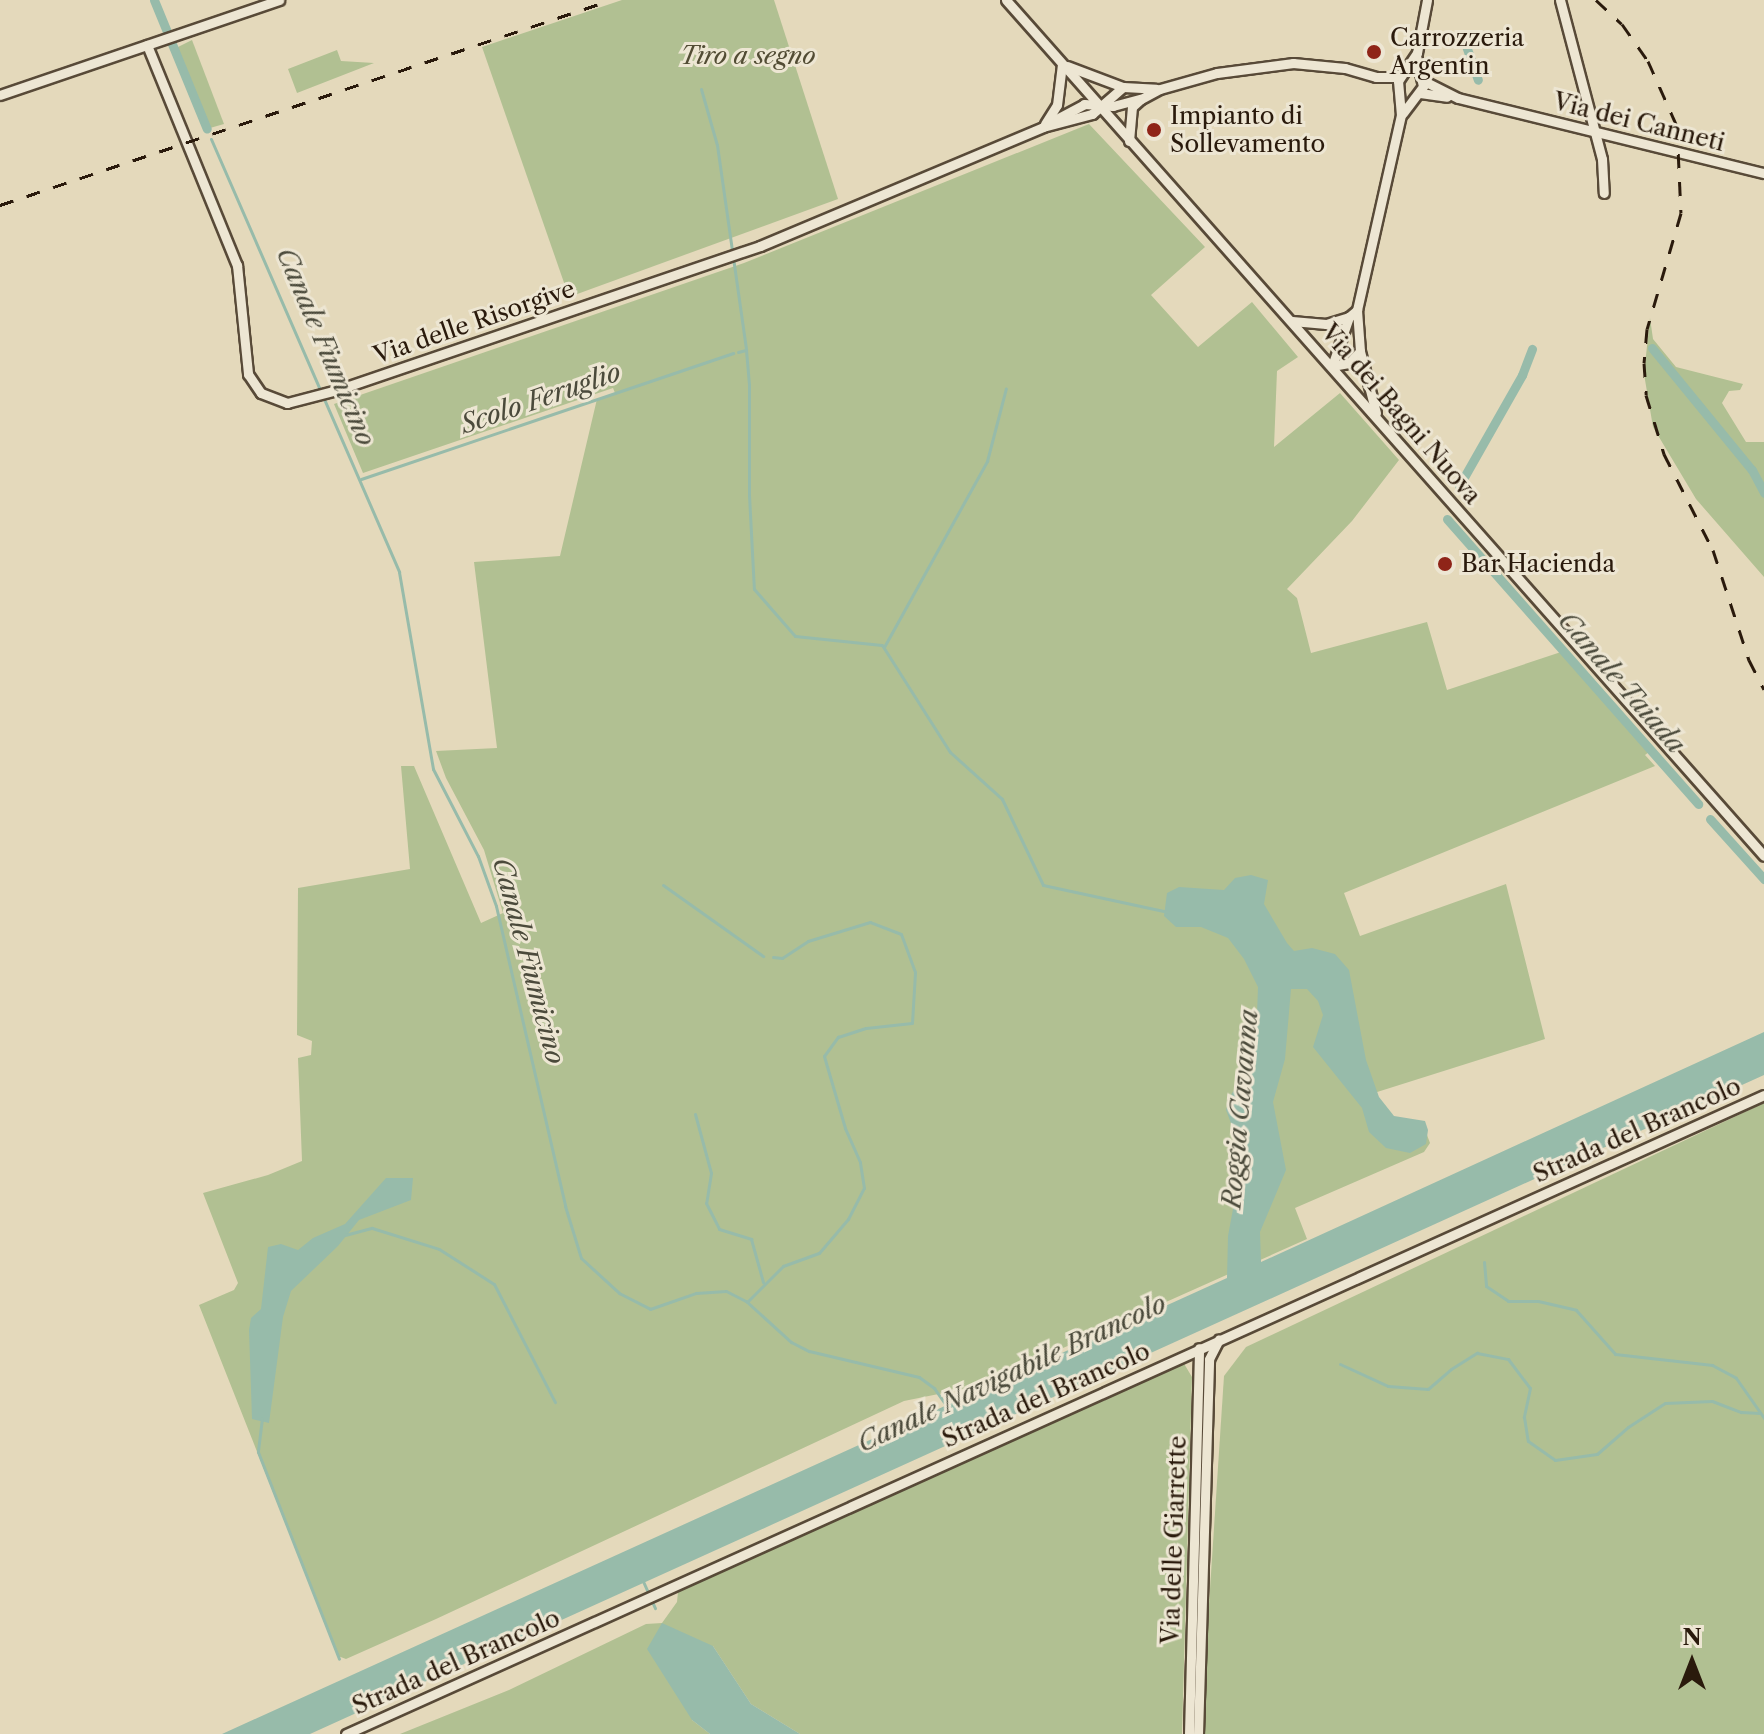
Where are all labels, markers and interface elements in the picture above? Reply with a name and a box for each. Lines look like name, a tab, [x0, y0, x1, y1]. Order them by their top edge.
place label: Carrozzeria Argentin	[1390, 24, 1524, 80]
park label: Tiro a segno	[680, 42, 816, 70]
marker: Carrozzeria Argentin	[1365, 43, 1383, 61]
street label: Via dei Canneti	[1550, 87, 1728, 157]
place label: Impianto di Sollevamento	[1170, 102, 1325, 158]
marker: Impianto di Sollevamento	[1145, 121, 1163, 139]
water label: Canale Fiumicino	[269, 243, 381, 451]
street label: Via delle Risorgive	[369, 274, 579, 370]
street label: Via dei Bagni Nuova	[1315, 318, 1487, 510]
water label: Scolo Feruglio	[457, 357, 625, 441]
place label: Bar Hacienda	[1461, 550, 1616, 578]
marker: Bar Hacienda	[1436, 555, 1454, 573]
water label: Canale Taiada	[1551, 606, 1691, 760]
water label: Canale Fiumicino	[485, 854, 571, 1068]
water label: Roggia Cavanna	[1217, 1008, 1265, 1210]
street label: Strada del Brancolo	[1529, 1071, 1745, 1189]
water label: Canale Navigabile Brancolo	[853, 1289, 1171, 1459]
street label: Strada del Brancolo	[938, 1336, 1154, 1454]
street label: Via delle Giarrette	[1156, 1435, 1192, 1645]
street label: Strada del Brancolo	[348, 1603, 564, 1721]
north arrow	[1652, 1622, 1732, 1702]
text: N	[1682, 1624, 1702, 1651]

